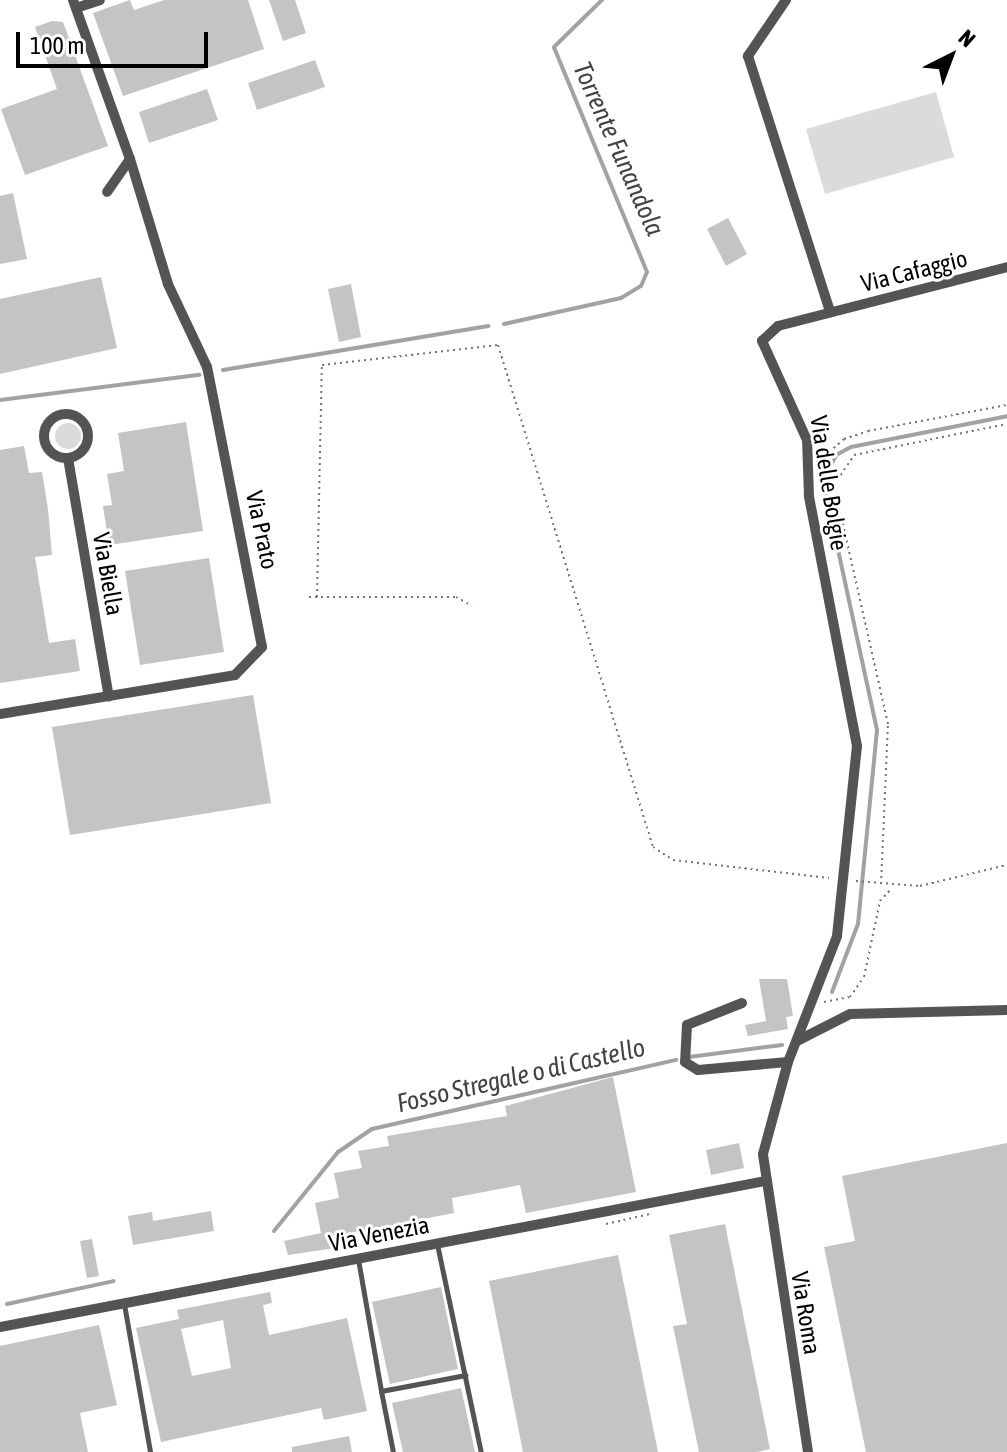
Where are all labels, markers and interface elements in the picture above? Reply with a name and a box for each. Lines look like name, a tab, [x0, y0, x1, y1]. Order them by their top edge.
scale bar	[20, 16, 212, 66]
north arrow	[911, 16, 991, 96]
text: N	[954, 24, 981, 52]
text: 100 m	[30, 32, 84, 59]
water label: Torrente Funandola	[566, 57, 670, 241]
street label: Via Cafaggio	[858, 244, 970, 298]
street label: Via delle Bolgie	[804, 414, 854, 552]
street label: Via Prato	[240, 488, 284, 572]
street label: Via Biella	[87, 530, 129, 618]
water label: Fosso Stregale o di Castello	[394, 1032, 648, 1120]
street label: Via Venezia	[326, 1210, 432, 1258]
street label: Via Roma	[785, 1270, 827, 1356]

